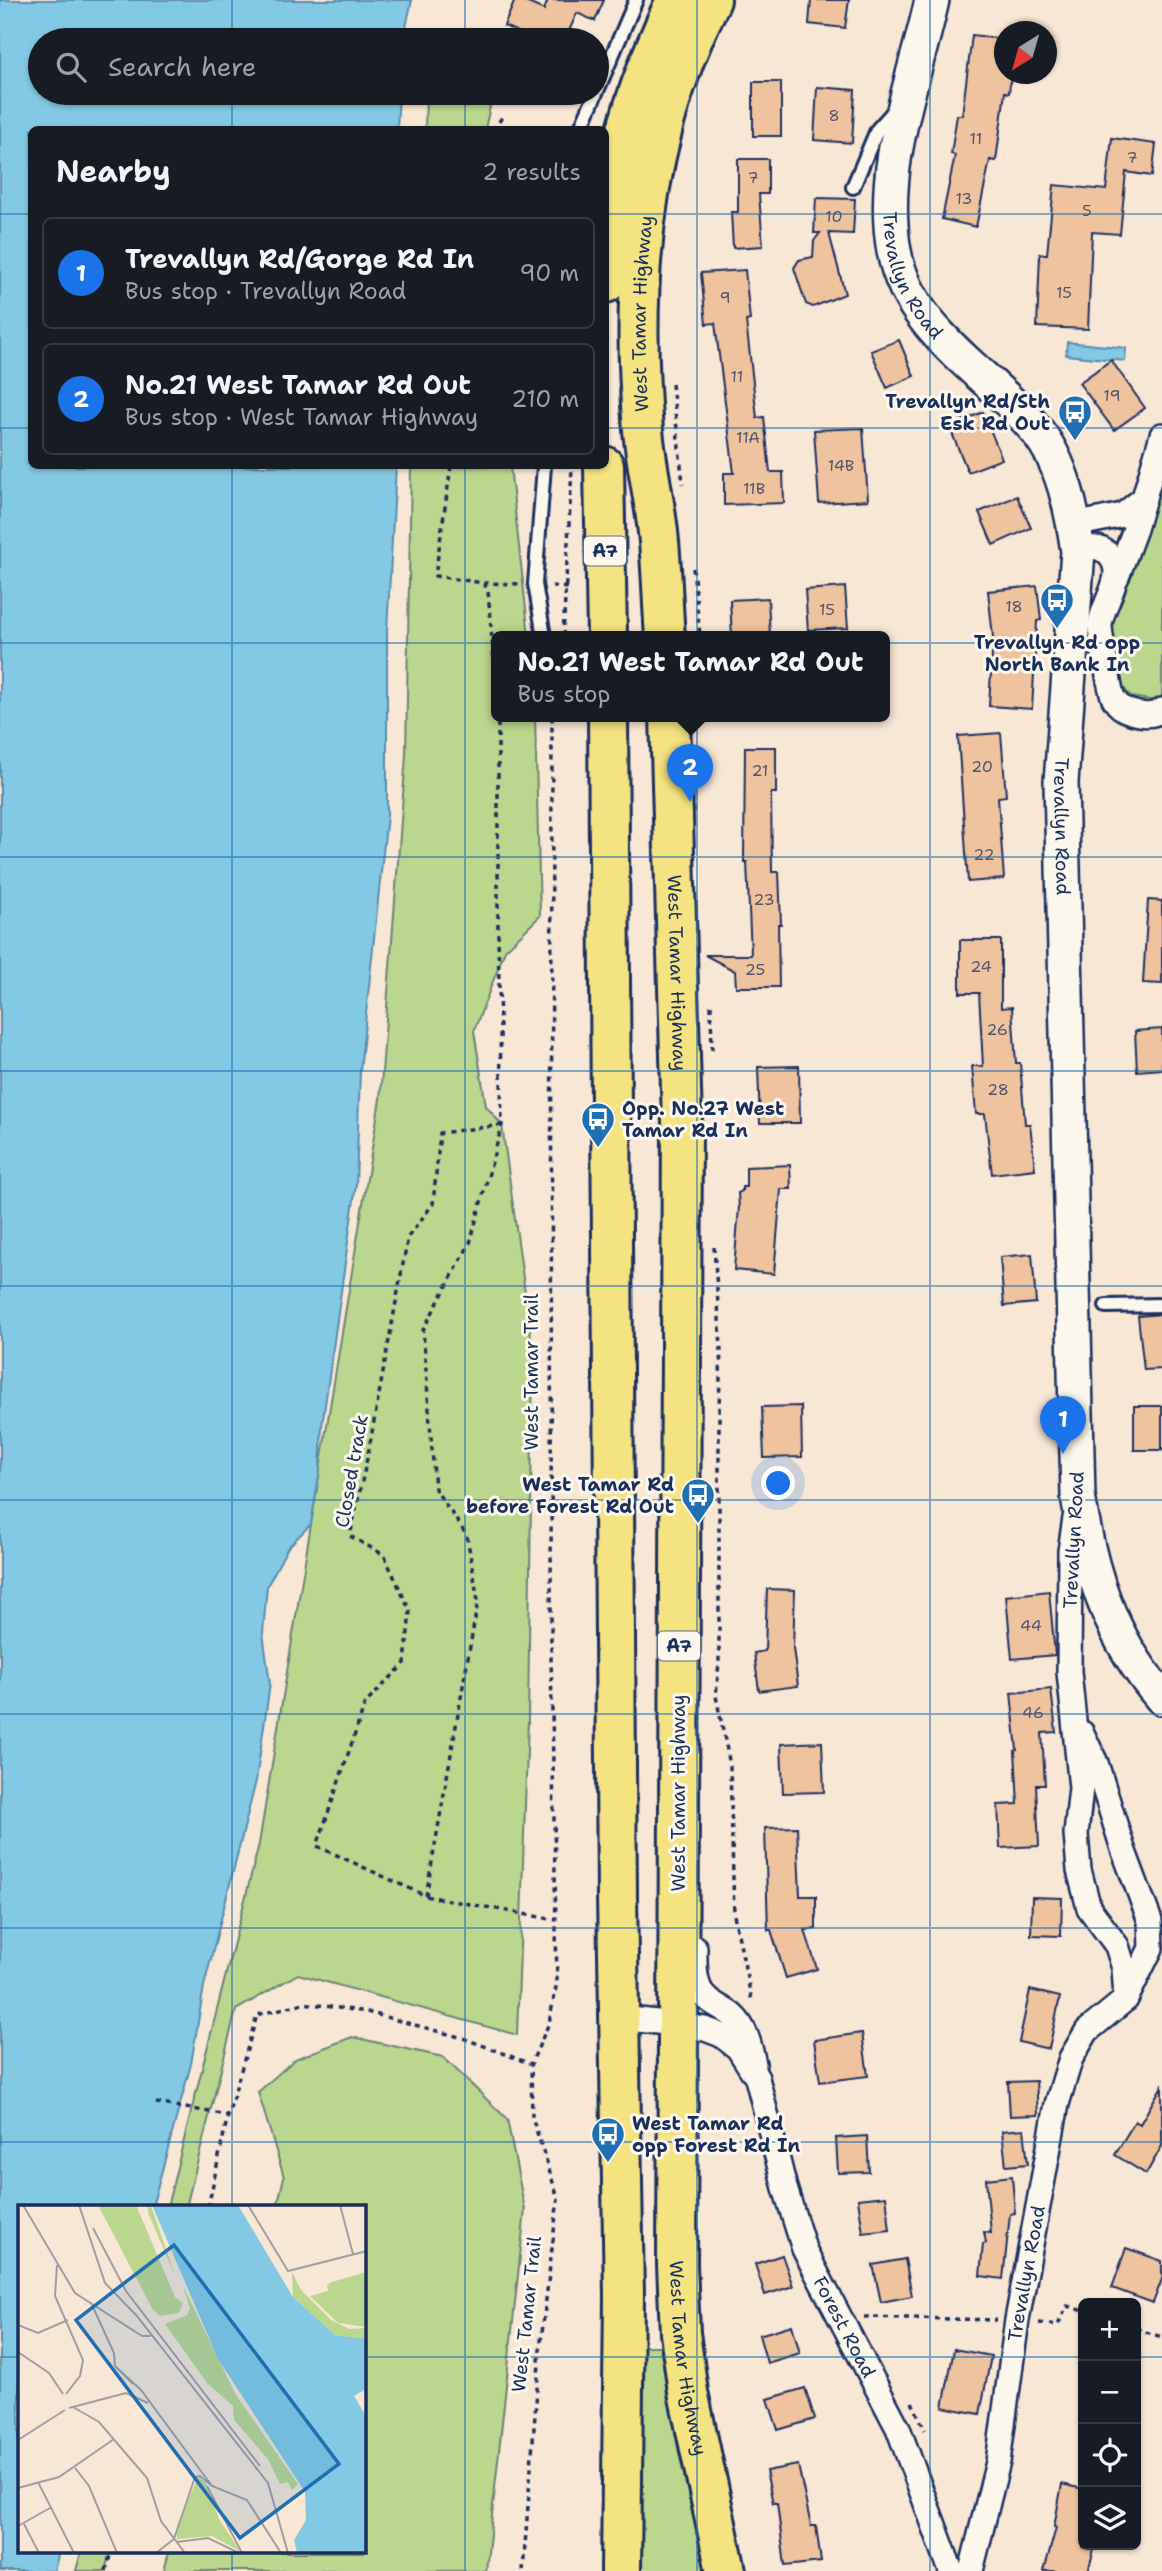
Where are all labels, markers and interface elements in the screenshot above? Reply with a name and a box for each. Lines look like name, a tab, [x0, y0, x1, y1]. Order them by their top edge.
north arrow	[994, 21, 1057, 84]
search box	[28, 28, 609, 105]
icon: search	[52, 48, 90, 86]
text: Search here	[108, 49, 257, 84]
house number: 8	[828, 105, 840, 126]
house number: 11	[970, 128, 982, 149]
house number: 7	[1126, 147, 1138, 168]
text: Nearby	[56, 151, 171, 192]
text: 2 results	[482, 157, 581, 187]
house number: 7	[747, 167, 759, 188]
house number: 13	[955, 188, 973, 209]
house number: 5	[1082, 200, 1092, 221]
house number: 10	[825, 206, 843, 227]
street label: Trevallyn Road	[877, 211, 949, 345]
street label: West Tamar Highway	[626, 214, 659, 413]
text: Trevallyn Rd/Gorge Rd In	[125, 241, 474, 276]
text: 1	[76, 258, 86, 288]
text: 90 m	[519, 258, 579, 288]
text: Bus stop · Trevallyn Road	[125, 276, 406, 306]
house number: 15	[1056, 282, 1072, 303]
house number: 9	[719, 287, 731, 308]
house number: 11	[731, 366, 743, 387]
text: No.21 West Tamar Rd Out	[125, 367, 471, 402]
text: 2	[73, 384, 89, 414]
text: 210 m	[511, 384, 579, 414]
house number: 19	[1103, 385, 1121, 406]
place label: Trevallyn Rd/Sth Esk Rd Out	[885, 389, 1050, 436]
bus stop icon: Trevallyn Rd/Sth Esk Rd Out	[1056, 393, 1094, 442]
text: Bus stop · West Tamar Highway	[125, 402, 478, 432]
house number: 11A	[736, 427, 760, 448]
house number: 14B	[828, 455, 854, 476]
house number: 11B	[743, 478, 765, 499]
road number: A7	[584, 536, 626, 566]
bus stop icon: Trevallyn Rd opp North Bank In	[1038, 581, 1076, 630]
house number: 18	[1005, 596, 1023, 617]
house number: 15	[819, 599, 835, 620]
place label: Trevallyn Rd opp North Bank In	[974, 630, 1140, 677]
popup	[491, 631, 890, 722]
text: No.21 West Tamar Rd Out	[518, 644, 863, 679]
text: Bus stop	[518, 679, 610, 709]
pin: 2	[667, 744, 713, 802]
house number: 20	[971, 756, 993, 777]
street label: Trevallyn Road	[1048, 757, 1076, 895]
house number: 21	[751, 760, 769, 781]
house number: 22	[973, 844, 995, 865]
street label: West Tamar Highway	[662, 874, 692, 1072]
house number: 23	[753, 889, 775, 910]
house number: 24	[970, 956, 992, 977]
house number: 25	[745, 959, 765, 980]
house number: 26	[986, 1019, 1008, 1040]
house number: 28	[987, 1079, 1009, 1100]
place label: Opp. No.27 West Tamar Rd In	[622, 1096, 784, 1143]
bus stop icon: Opp. No.27 West Tamar Rd In	[579, 1100, 617, 1149]
street label: West Tamar Trail	[519, 1293, 544, 1450]
pin: 1	[1040, 1396, 1086, 1454]
street label: Closed track	[329, 1413, 374, 1529]
your location	[761, 1466, 795, 1500]
street label: Trevallyn Road	[1057, 1471, 1090, 1609]
place label: West Tamar Rd before Forest Rd Out	[466, 1472, 674, 1519]
bus stop icon: West Tamar Rd before Forest Rd Out	[679, 1476, 717, 1525]
house number: 44	[1020, 1615, 1042, 1636]
road number: A7	[658, 1632, 700, 1660]
street label: West Tamar Highway	[666, 1695, 691, 1891]
house number: 46	[1022, 1702, 1044, 1723]
place label: West Tamar Rd opp Forest Rd In	[632, 2111, 800, 2158]
bus stop icon: West Tamar Rd opp Forest Rd In	[589, 2115, 627, 2164]
street label: Trevallyn Road	[1002, 2204, 1051, 2343]
inset map	[18, 2205, 366, 2554]
street label: West Tamar Trail	[506, 2234, 547, 2393]
street label: West Tamar Highway	[664, 2260, 713, 2458]
street label: Forest Road	[807, 2272, 881, 2382]
map controls	[1078, 2298, 1141, 2550]
button: +	[1078, 2298, 1141, 2361]
button: −	[1078, 2361, 1141, 2424]
button: locate	[1078, 2424, 1141, 2487]
button: layers	[1078, 2487, 1141, 2550]

